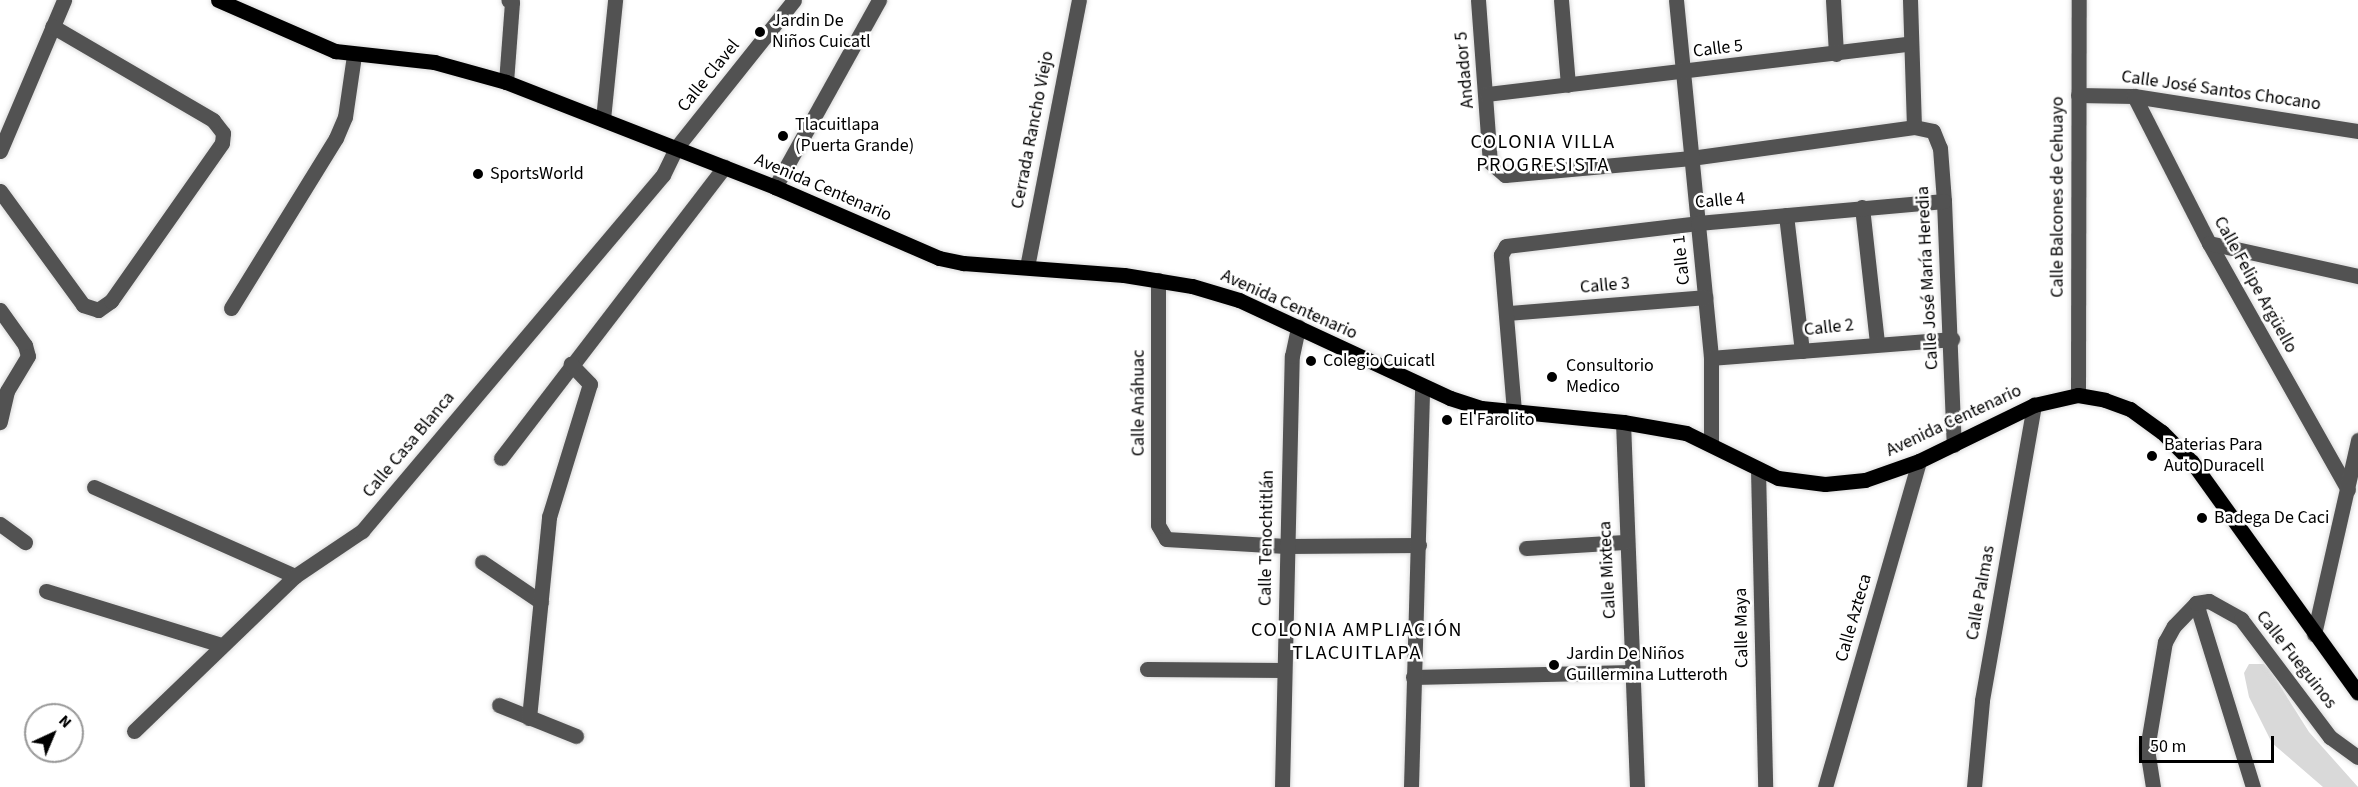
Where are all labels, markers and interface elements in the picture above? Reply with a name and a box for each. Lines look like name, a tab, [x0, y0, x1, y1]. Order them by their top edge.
place label: Jardin De Niños Cuicatl	[772, 11, 871, 54]
marker: Jardin De Niños Cuicatl	[753, 25, 767, 39]
street label: Andador 5	[1451, 31, 1479, 109]
street label: Calle Clavel	[673, 35, 745, 117]
street label: Calle 5	[1692, 35, 1744, 63]
street label: Cerrada Rancho Viejo	[1007, 49, 1059, 211]
street label: Calle José Santos Chocano	[2120, 66, 2322, 116]
street label: Calle Balcones de Cehuayo	[2047, 96, 2069, 298]
place label: Tlacuitlapa (Puerta Grande)	[795, 115, 914, 158]
marker: Tlacuitlapa (Puerta Grande)	[776, 129, 790, 143]
district label: COLONIA VILLA PROGRESISTA	[1470, 130, 1616, 177]
street label: Avenida Centenario	[751, 149, 895, 227]
place label: SportsWorld	[490, 163, 584, 185]
marker: SportsWorld	[471, 167, 485, 181]
street label: Calle José María Heredia	[1912, 186, 1944, 370]
street label: Calle 4	[1694, 188, 1746, 214]
street label: Calle Felipe Argüello	[2209, 213, 2301, 357]
street label: Calle 1	[1669, 234, 1695, 286]
street label: Avenida Centenario	[1217, 265, 1361, 345]
street label: Calle 3	[1579, 273, 1631, 299]
street label: Calle 2	[1803, 315, 1855, 341]
street label: Calle Anáhuac	[1128, 350, 1150, 456]
place label: Colegio Cuicatl	[1323, 350, 1435, 372]
marker: Colegio Cuicatl	[1304, 354, 1318, 368]
place label: Consultorio Medico	[1566, 356, 1654, 398]
marker: Consultorio Medico	[1543, 368, 1561, 386]
street label: Avenida Centenario	[1883, 380, 2025, 462]
street label: Calle Casa Blanca	[358, 388, 460, 502]
place label: El Farolito	[1459, 409, 1534, 431]
marker: El Farolito	[1440, 413, 1454, 427]
place label: Baterias Para Auto Duracell	[2164, 435, 2264, 478]
marker: Baterias Para Auto Duracell	[2145, 449, 2159, 463]
street label: Calle Tenochtitlán	[1255, 470, 1279, 606]
place label: Badega De Caci	[2214, 507, 2329, 529]
marker: Badega De Caci	[2195, 511, 2209, 525]
street label: Calle Mixteca	[1595, 520, 1621, 620]
street label: Calle Palmas	[1962, 544, 2000, 642]
street label: Calle Azteca	[1831, 572, 1877, 664]
street label: Calle Maya	[1731, 588, 1753, 668]
street label: Calle Fueguinos	[2251, 607, 2341, 713]
district label: COLONIA AMPLIACIÓN TLACUITLAPA	[1251, 619, 1463, 666]
place label: Jardin De Niños Guillermina Lutteroth	[1566, 644, 1728, 686]
marker: Jardin De Niños Guillermina Lutteroth	[1547, 658, 1561, 672]
north arrow	[24, 703, 84, 763]
text: N	[54, 710, 77, 733]
scale bar	[2142, 724, 2277, 762]
text: 50 m	[2150, 734, 2186, 759]

